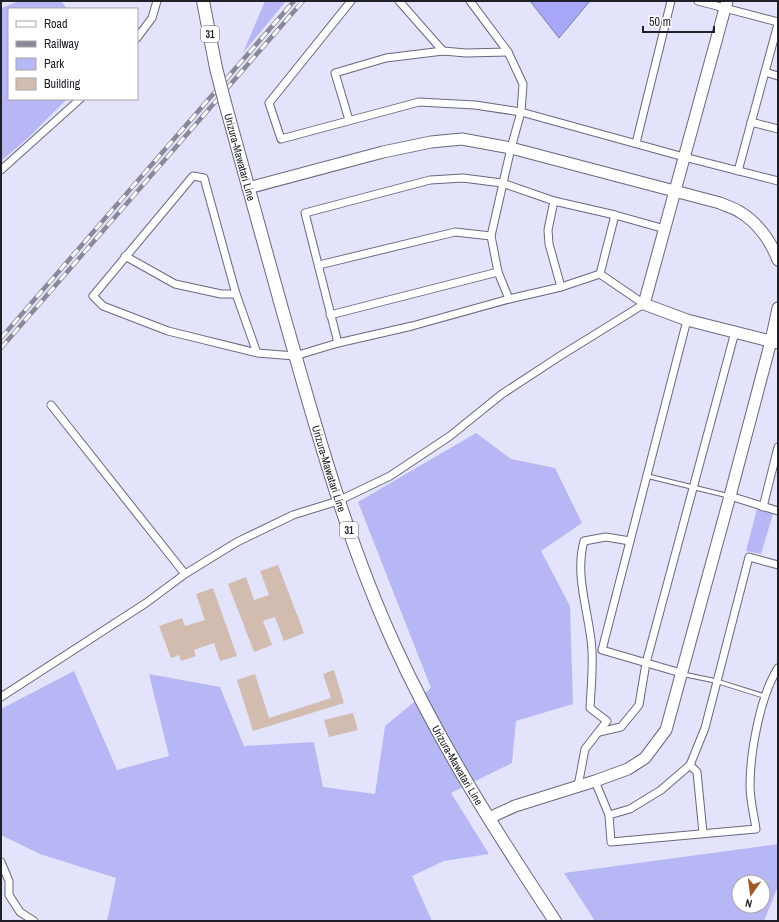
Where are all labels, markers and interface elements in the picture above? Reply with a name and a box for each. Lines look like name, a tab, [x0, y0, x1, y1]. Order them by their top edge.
legend	[8, 8, 138, 100]
scale bar	[643, 8, 714, 34]
text: 50 m	[649, 14, 671, 30]
text: Road	[44, 16, 68, 32]
road number: 31	[201, 26, 219, 42]
text: Railway	[44, 36, 79, 52]
text: Park	[44, 56, 64, 72]
text: Building	[44, 76, 81, 92]
street label: Urizura-Mawatari Line	[221, 112, 258, 202]
street label: Urizura-Mawatari Line	[309, 424, 349, 514]
road number: 31	[340, 522, 358, 538]
street label: Urizura-Mawatari Line	[429, 723, 486, 808]
north arrow	[731, 874, 771, 914]
text: N	[744, 896, 753, 911]

